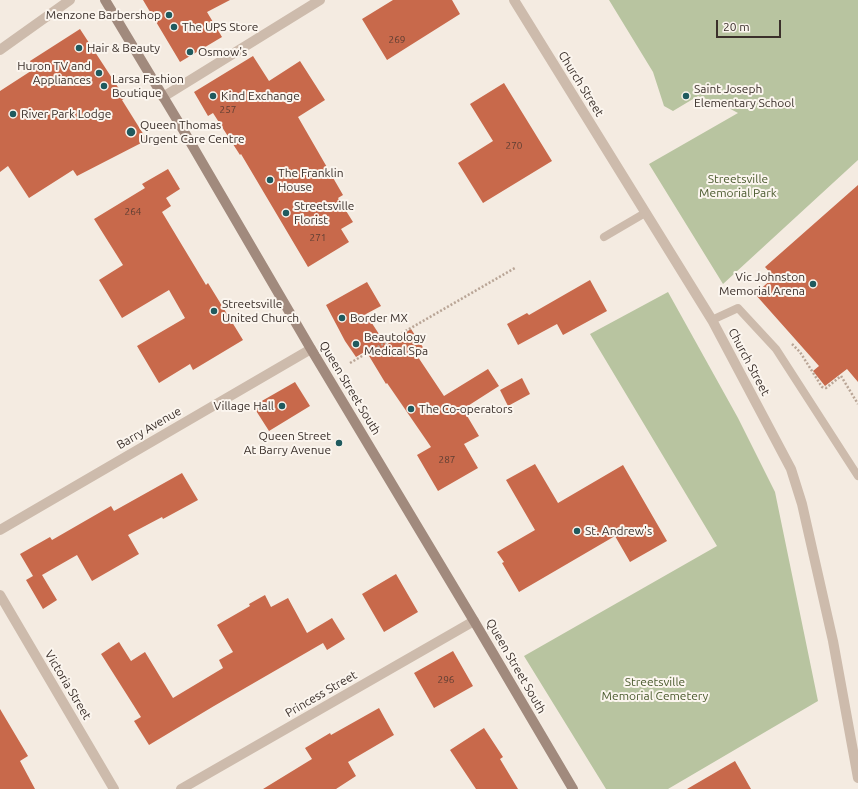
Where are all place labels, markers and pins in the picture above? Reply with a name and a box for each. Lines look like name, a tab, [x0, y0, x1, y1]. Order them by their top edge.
place label: Menzone Barbershop	[46, 8, 161, 22]
marker: Menzone Barbershop	[164, 10, 174, 20]
place label: The UPS Store	[182, 20, 258, 34]
marker: The UPS Store	[169, 22, 179, 32]
place label: Hair & Beauty	[87, 41, 160, 55]
marker: Hair & Beauty	[74, 43, 84, 53]
place label: Osmow's	[198, 45, 247, 59]
marker: Osmow's	[185, 47, 195, 57]
place label: Huron TV and Appliances	[17, 59, 91, 87]
marker: Huron TV and Appliances	[94, 68, 104, 78]
place label: Larsa Fashion Boutique	[112, 72, 184, 100]
marker: Larsa Fashion Boutique	[99, 81, 109, 91]
place label: Saint Joseph Elementary School	[694, 82, 794, 110]
place label: Kind Exchange	[221, 89, 300, 103]
marker: Kind Exchange	[208, 91, 218, 101]
marker: Saint Joseph Elementary School	[681, 91, 691, 101]
place label: River Park Lodge	[21, 107, 111, 121]
marker: River Park Lodge	[8, 109, 18, 119]
place label: Queen Thomas Urgent Care Centre	[140, 118, 245, 146]
marker: Queen Thomas Urgent Care Centre	[125, 126, 137, 138]
place label: The Franklin House	[278, 166, 344, 194]
marker: The Franklin House	[265, 175, 275, 185]
place label: Streetsville Florist	[294, 199, 354, 227]
marker: Streetsville Florist	[281, 208, 291, 218]
place label: Vic Johnston Memorial Arena	[719, 270, 805, 298]
marker: Vic Johnston Memorial Arena	[808, 279, 818, 289]
place label: Streetsville United Church	[222, 297, 299, 325]
marker: Streetsville United Church	[209, 306, 219, 316]
place label: Border MX	[350, 311, 408, 325]
marker: Border MX	[337, 313, 347, 323]
place label: Beautology Medical Spa	[364, 330, 428, 358]
marker: Beautology Medical Spa	[351, 339, 361, 349]
place label: Village Hall	[214, 399, 274, 413]
marker: Village Hall	[277, 401, 287, 411]
place label: The Co-operators	[419, 402, 513, 416]
marker: The Co-operators	[406, 404, 416, 414]
place label: Queen Street At Barry Avenue	[244, 429, 331, 457]
marker: Queen Street At Barry Avenue	[334, 438, 344, 448]
place label: St. Andrew's	[585, 524, 652, 538]
marker: St. Andrew's	[572, 526, 582, 536]

